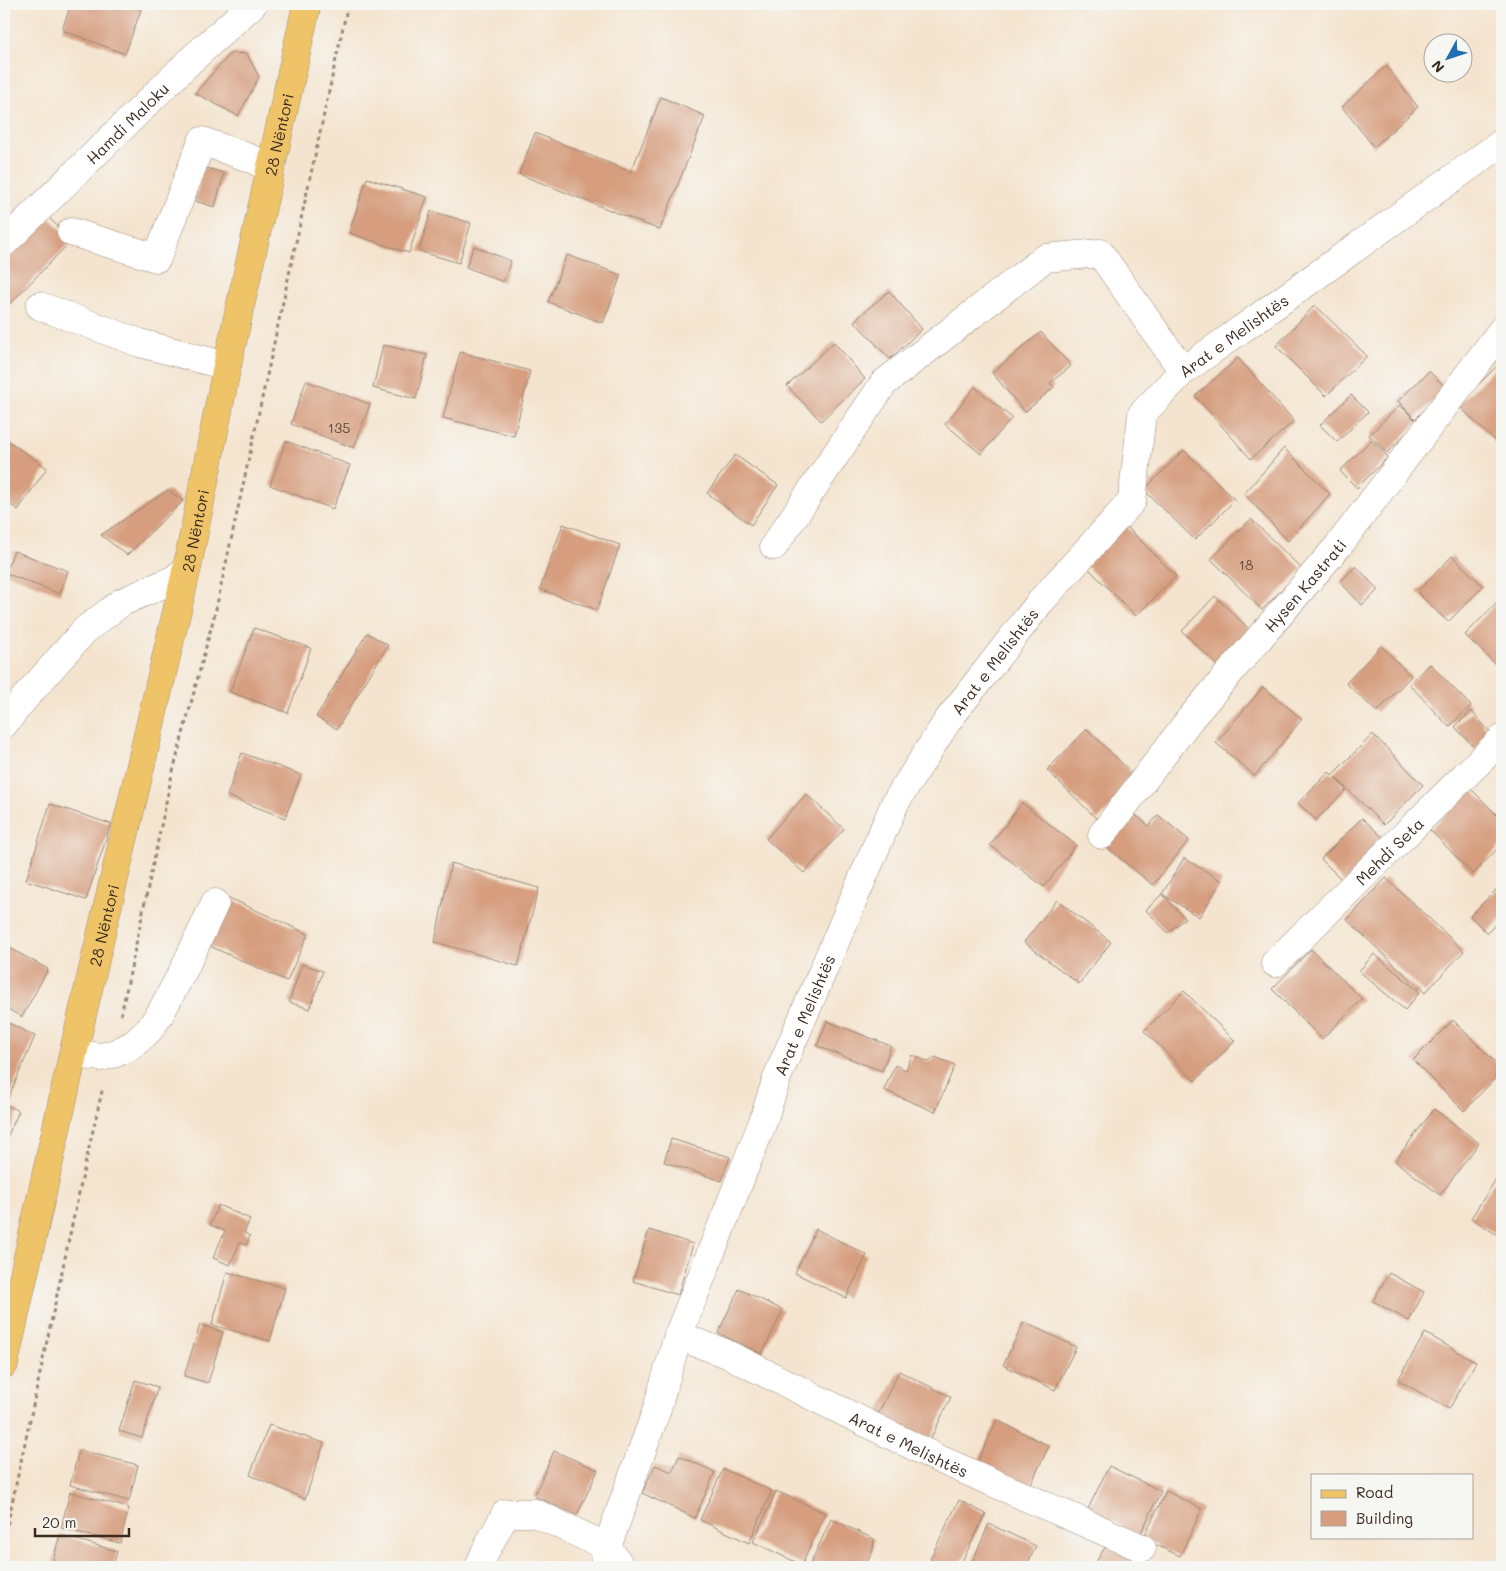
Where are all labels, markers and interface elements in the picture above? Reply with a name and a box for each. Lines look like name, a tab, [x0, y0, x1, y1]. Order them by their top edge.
north arrow	[1424, 32, 1474, 82]
text: N	[1427, 56, 1448, 77]
street label: Hamdi Maloku	[81, 77, 173, 168]
street label: 28 Nëntori	[259, 91, 298, 177]
street label: Arat e Melishtës	[1174, 289, 1292, 381]
house number: 135	[328, 418, 350, 437]
street label: 28 Nëntori	[176, 487, 213, 574]
street label: Hysen Kastrati	[1259, 534, 1351, 636]
house number: 18	[1239, 555, 1253, 574]
street label: Arat e Melishtës	[946, 603, 1042, 719]
street label: Mehdi Seta	[1350, 812, 1428, 889]
street label: 28 Nëntori	[83, 882, 123, 968]
street label: Arat e Melishtës	[769, 951, 839, 1079]
street label: Arat e Melishtës	[846, 1406, 972, 1481]
legend	[1311, 1474, 1474, 1538]
text: Road	[1356, 1482, 1393, 1502]
scale bar	[35, 1506, 129, 1538]
text: Building	[1356, 1508, 1413, 1528]
text: 20 m	[42, 1512, 76, 1532]

